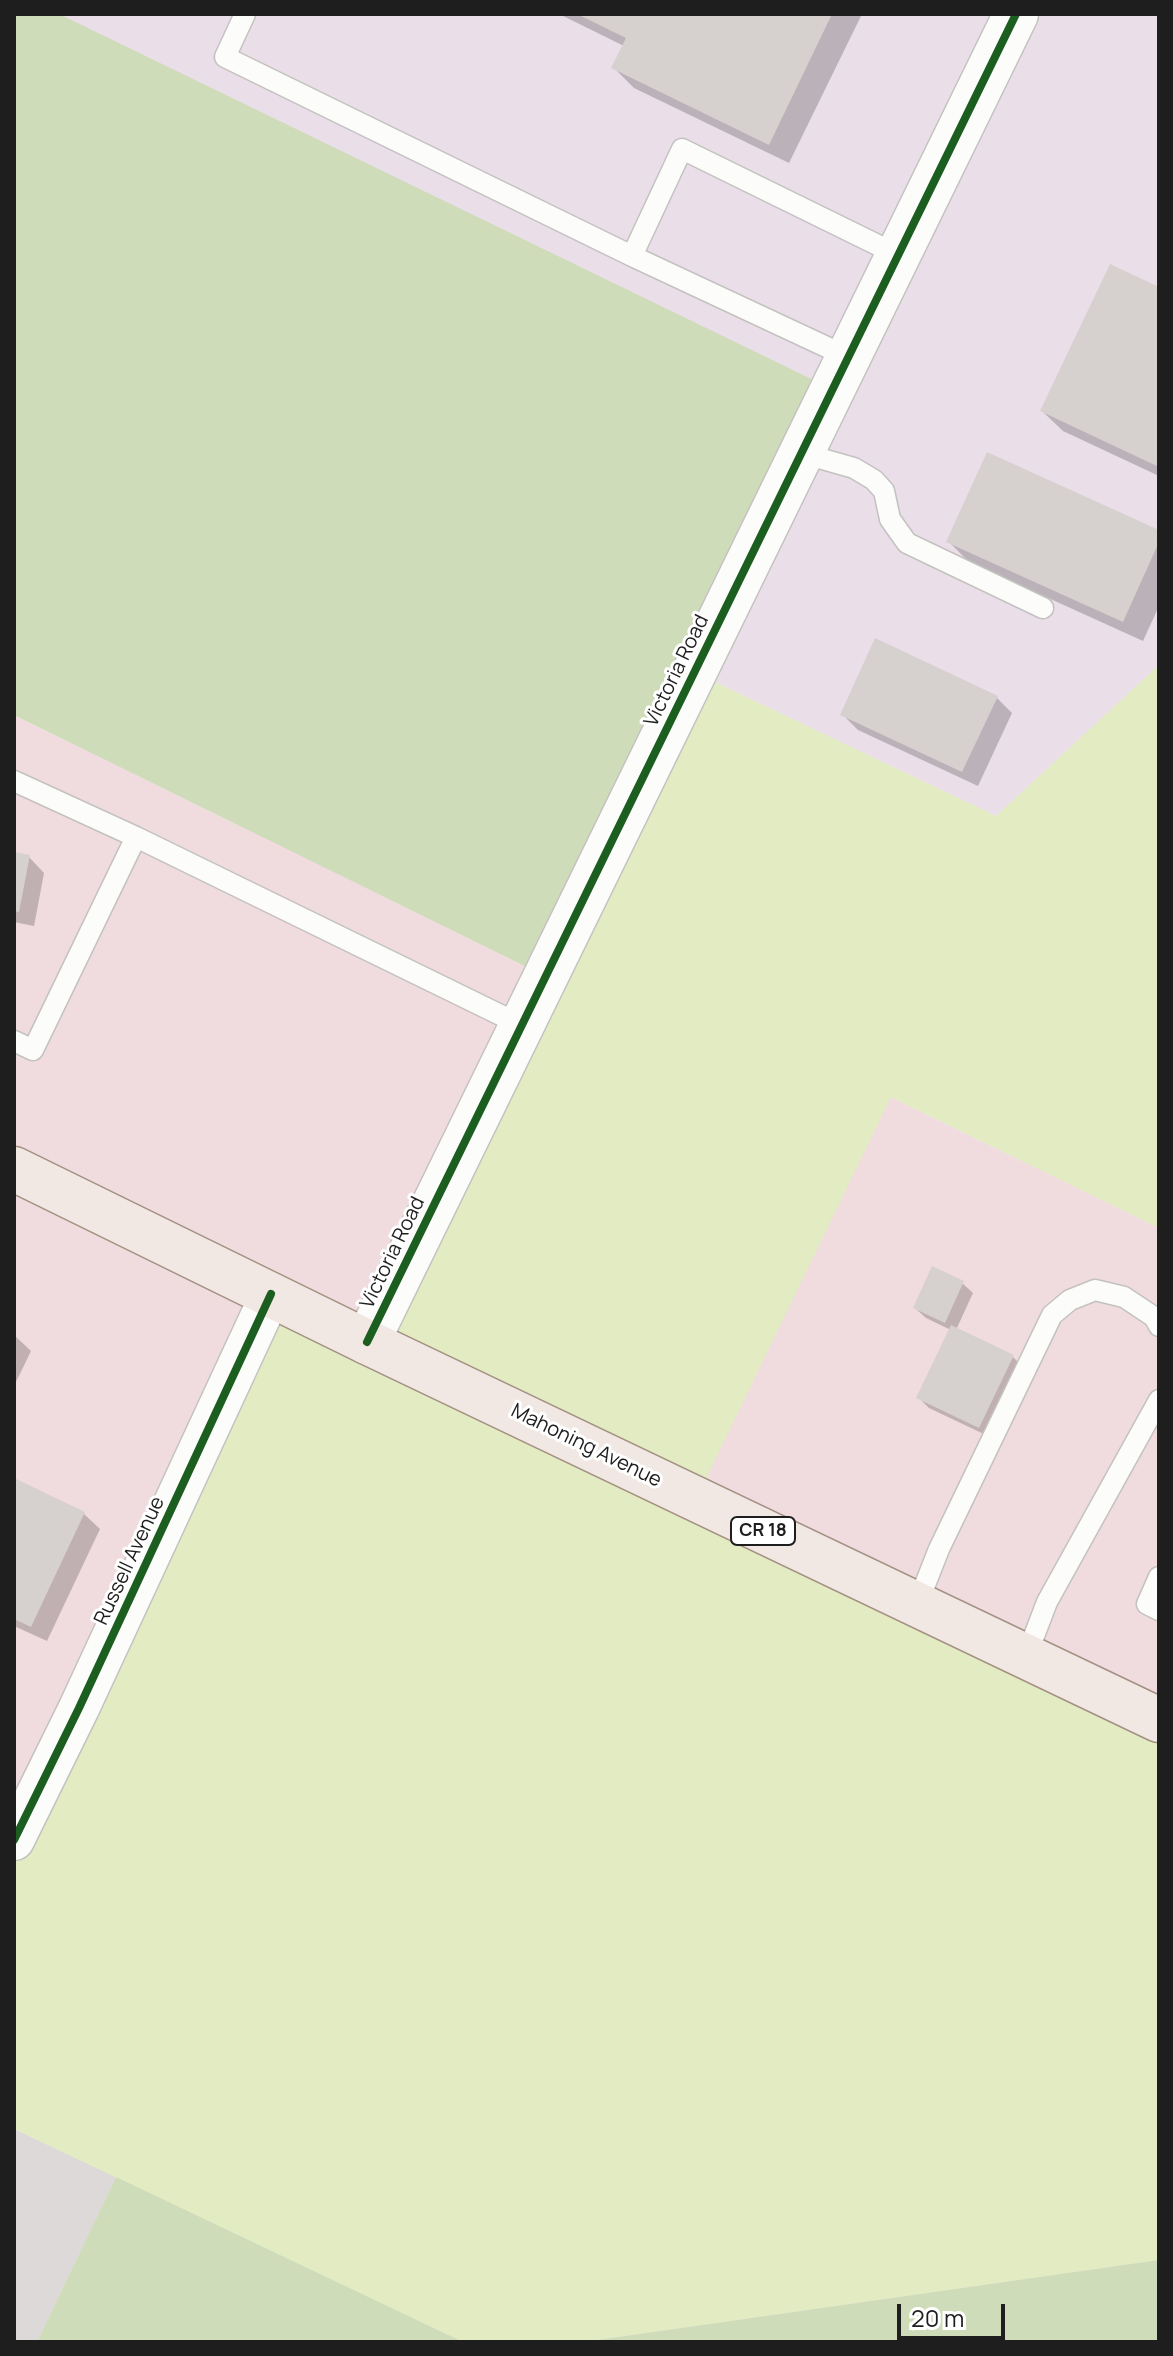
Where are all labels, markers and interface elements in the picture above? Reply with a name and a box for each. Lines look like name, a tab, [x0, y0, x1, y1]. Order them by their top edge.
street label: Victoria Road	[640, 611, 714, 731]
street label: Victoria Road	[356, 1193, 430, 1313]
street label: Mahoning Avenue	[507, 1399, 665, 1493]
street label: Russell Avenue	[90, 1493, 170, 1629]
road number: CR 18	[731, 1517, 795, 1545]
scale bar	[901, 2288, 1009, 2338]
text: 20 m	[911, 2301, 964, 2334]

